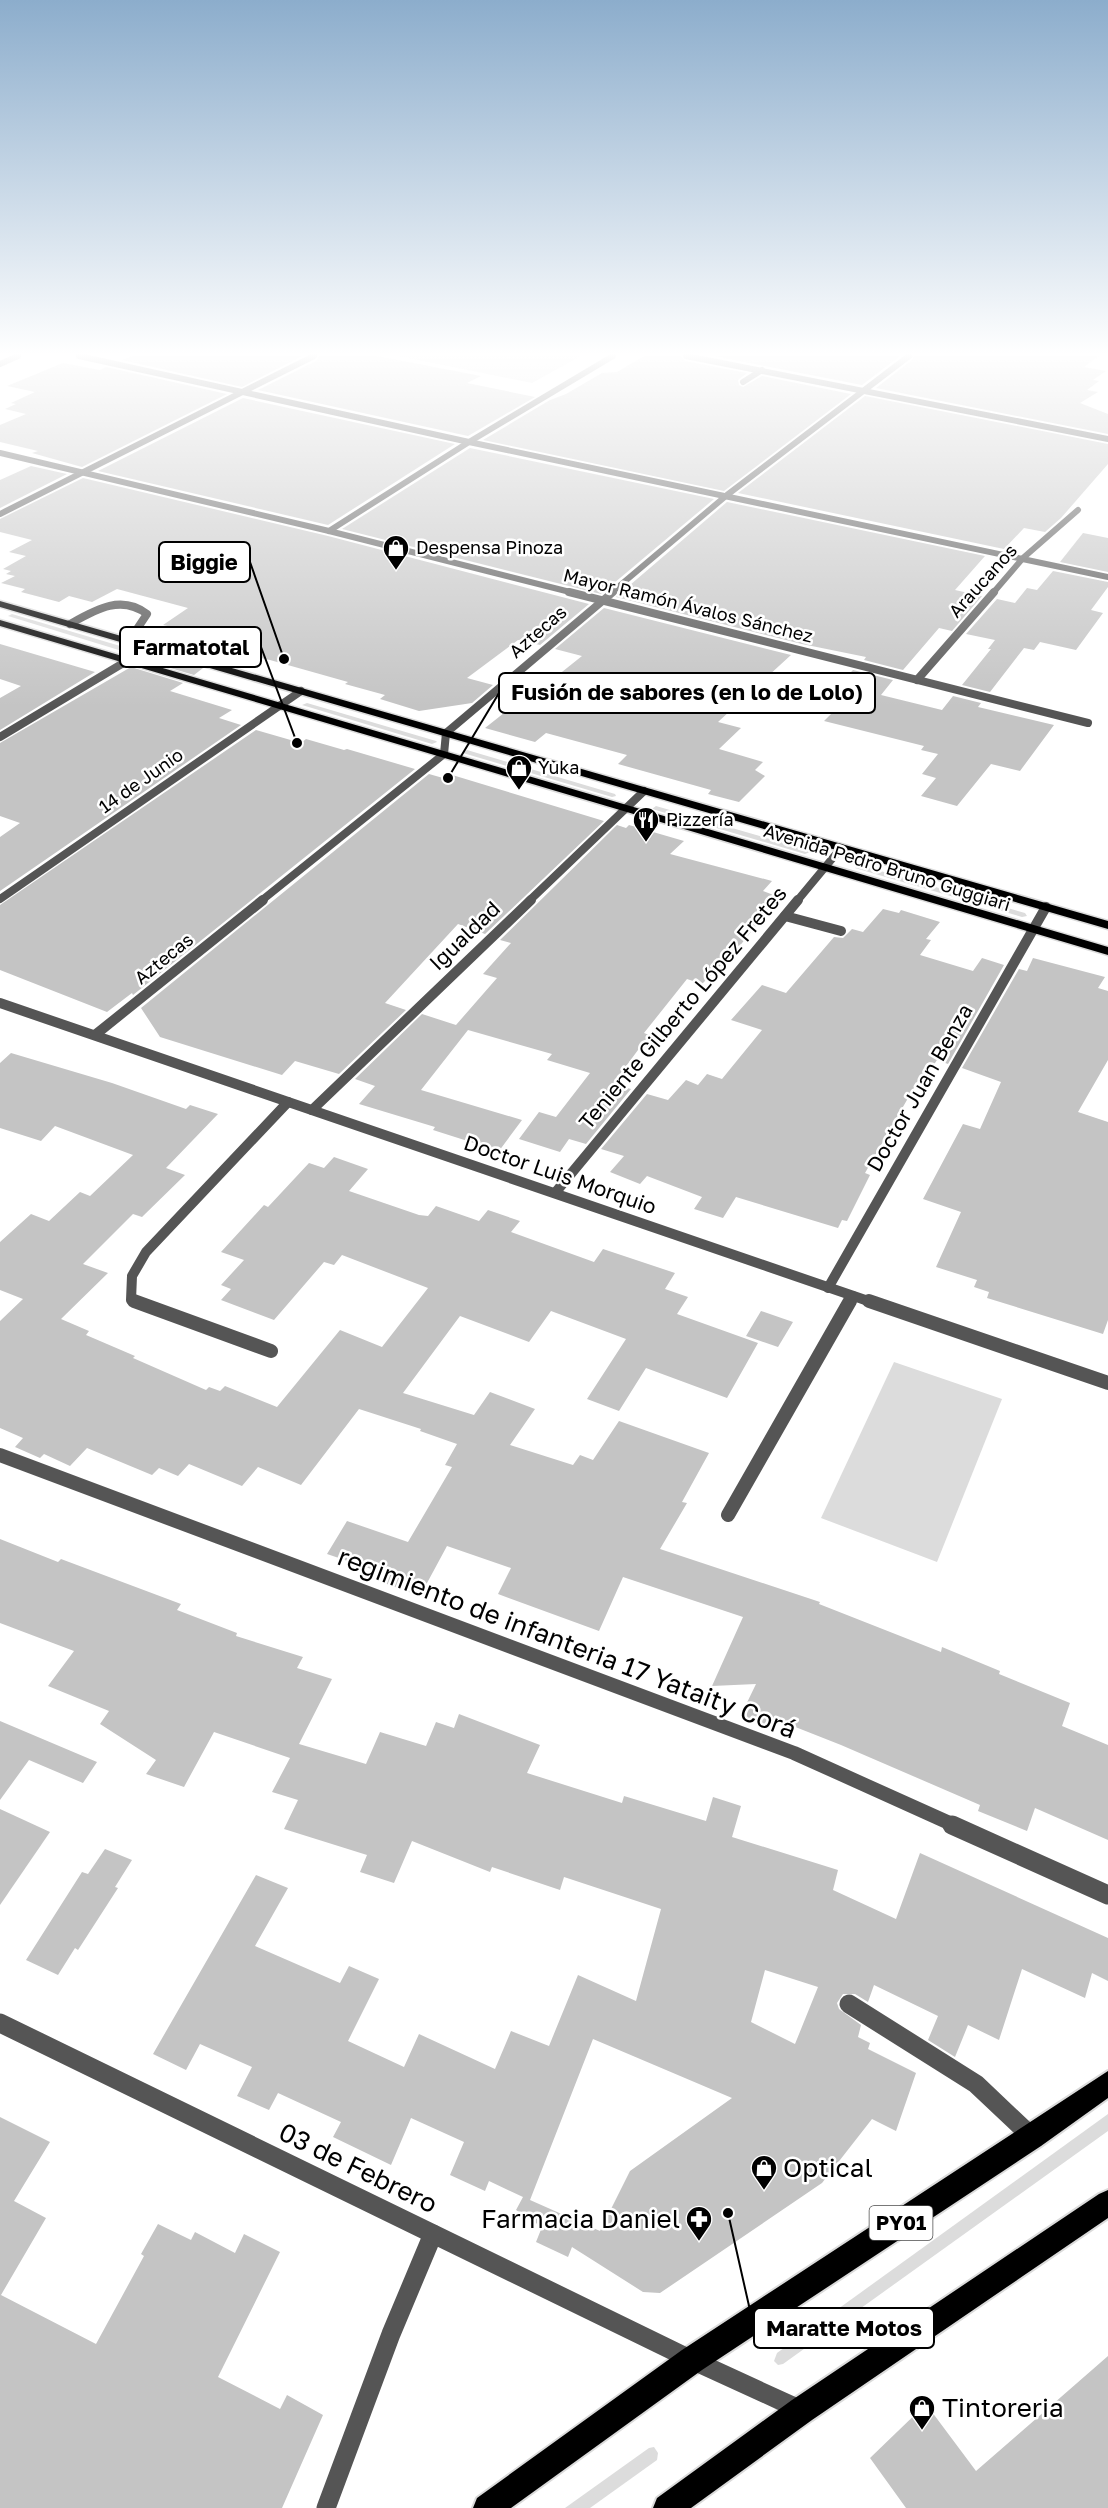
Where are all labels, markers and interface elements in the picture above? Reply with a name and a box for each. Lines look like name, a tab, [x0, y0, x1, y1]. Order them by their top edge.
shop icon: Despensa Pinoza	[381, 533, 411, 571]
place label: Despensa Pinoza	[416, 536, 563, 558]
street label: Araucanos	[944, 539, 1021, 622]
callout: Biggie	[159, 542, 250, 582]
text: Biggie	[170, 548, 238, 575]
street label: Mayor Ramón Ávalos Sánchez	[561, 563, 815, 647]
street label: Aztecas	[504, 600, 571, 662]
callout: Farmatotal	[120, 627, 261, 667]
text: Farmatotal	[133, 633, 249, 660]
callout: Fusión de sabores (en lo de Lolo)	[499, 673, 875, 713]
text: Fusión de sabores (en lo de Lolo)	[511, 678, 863, 705]
street label: 14 de Junio	[94, 743, 187, 817]
shop icon: Yuka	[504, 753, 534, 791]
place label: Yuka	[538, 756, 580, 778]
restaurant icon: Pizzería	[631, 805, 661, 843]
place label: Pizzería	[666, 808, 734, 830]
street label: Avenida Pedro Bruno Guggiari	[761, 819, 1013, 915]
street label: Teniente Gilberto López Fretes	[573, 880, 792, 1134]
street label: Igualdad	[424, 895, 505, 975]
street label: Aztecas	[130, 928, 197, 988]
street label: Doctor Juan Benza	[861, 999, 978, 1176]
street label: Doctor Luis Morquio	[461, 1129, 660, 1219]
street label: regimiento de infanteria 17 Yataity Corá	[334, 1541, 801, 1745]
street label: 03 de Febrero	[274, 2116, 442, 2219]
place label: Optical	[783, 2152, 873, 2183]
shop icon: Optical	[749, 2153, 779, 2191]
place label: Farmacia Daniel	[481, 2203, 680, 2234]
pharmacy icon: Farmacia Daniel	[684, 2204, 714, 2242]
road number: PY01	[870, 2206, 932, 2240]
callout: Maratte Motos	[754, 2308, 934, 2348]
text: Maratte Motos	[766, 2314, 922, 2341]
place label: Tintoreria	[942, 2392, 1064, 2423]
shop icon: Tintoreria	[907, 2393, 937, 2431]

